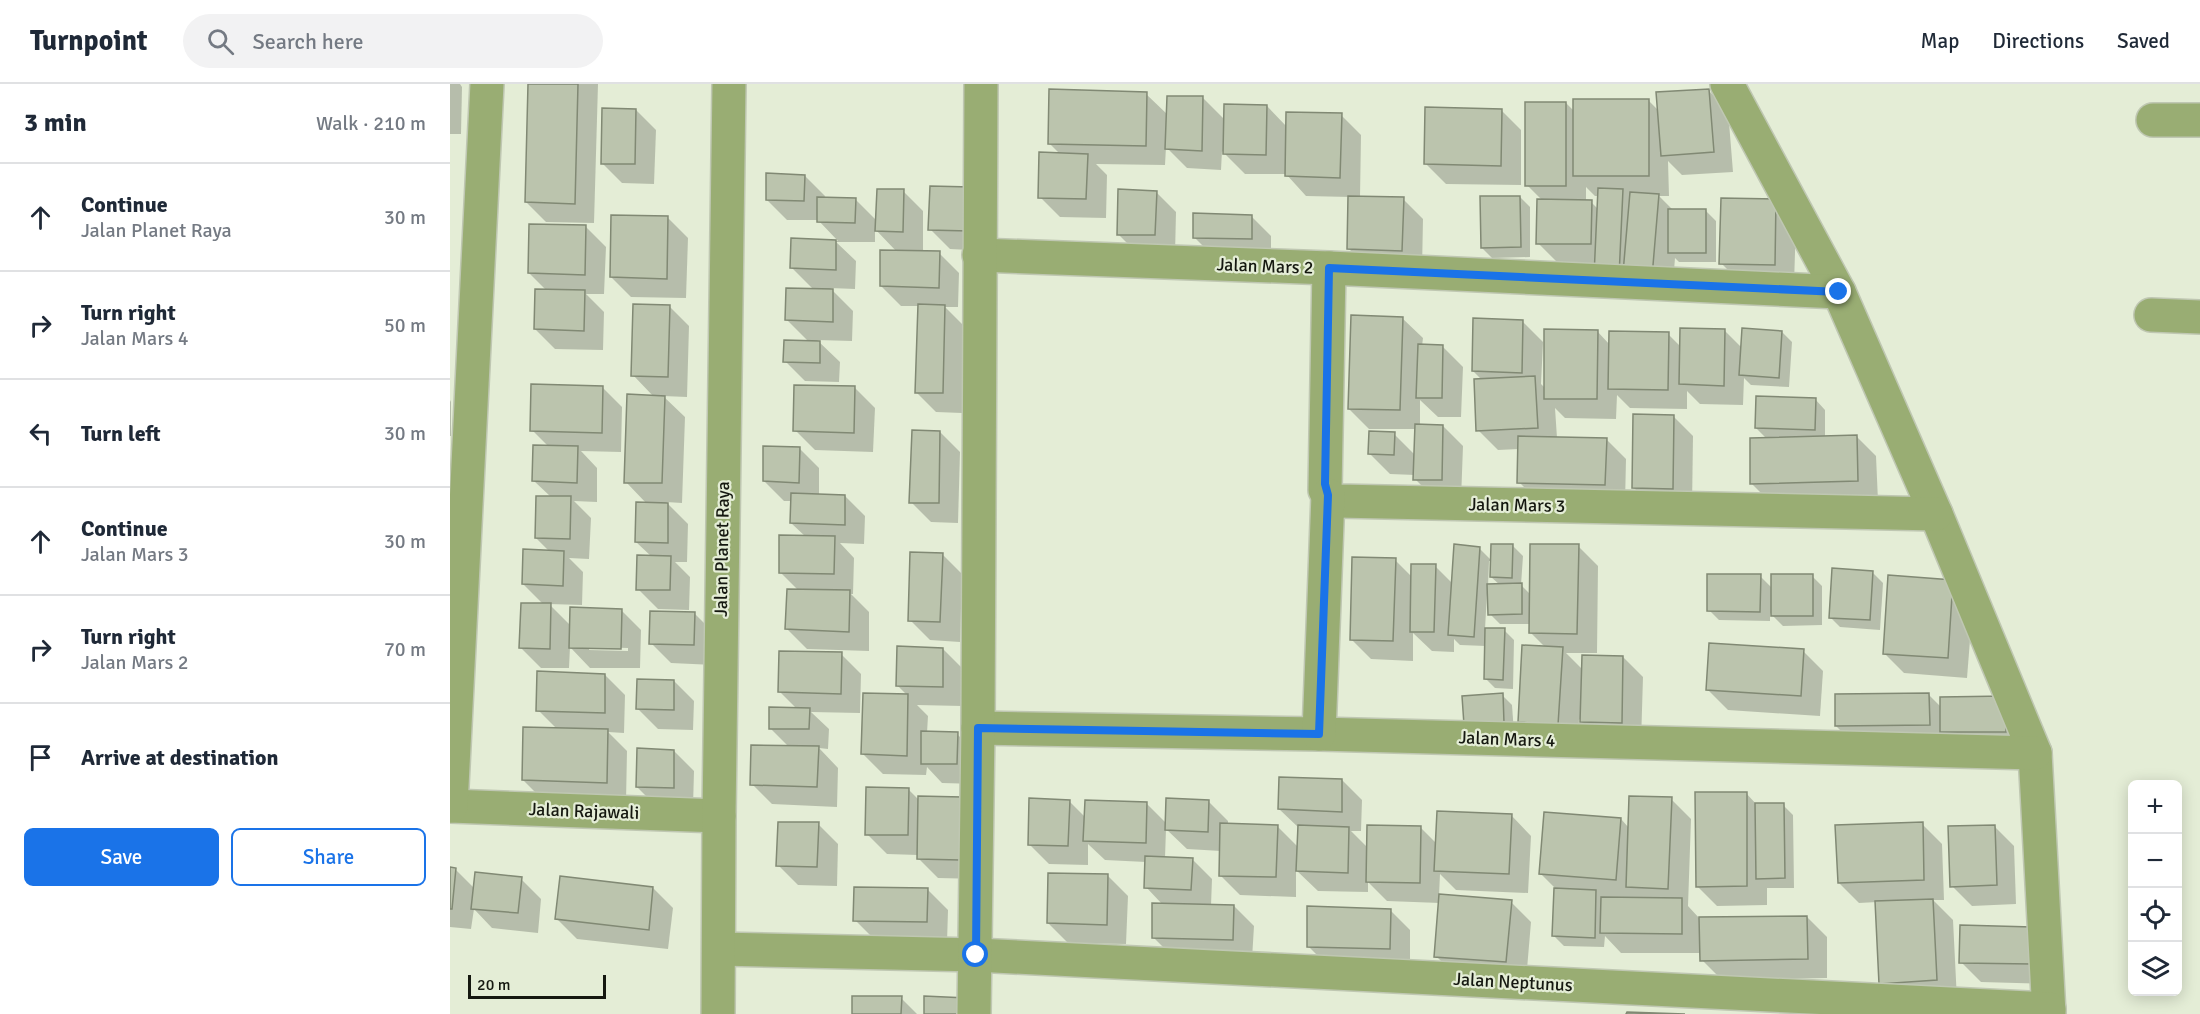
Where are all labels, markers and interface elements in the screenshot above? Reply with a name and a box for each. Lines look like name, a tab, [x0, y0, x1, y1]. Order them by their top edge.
search box	[183, 14, 603, 68]
text: Turnpoint	[30, 24, 147, 58]
icon: search	[204, 25, 237, 58]
text: Search here	[252, 28, 363, 55]
text: Map	[1921, 28, 1959, 54]
text: Directions	[1992, 28, 2084, 54]
text: Saved	[2117, 28, 2170, 54]
text: 3 min	[24, 107, 87, 139]
text: Walk · 210 m	[316, 111, 426, 136]
text: Continue	[81, 191, 168, 218]
icon: ahead	[24, 201, 57, 234]
text: 30 m	[384, 205, 426, 230]
text: Jalan Planet Raya	[81, 218, 232, 243]
street label: Jalan Mars 2	[1216, 253, 1314, 279]
route end	[1825, 278, 1851, 304]
text: Turn right	[81, 299, 176, 326]
icon: right	[24, 309, 57, 342]
text: 50 m	[384, 313, 426, 338]
text: Jalan Mars 4	[81, 326, 189, 351]
icon: left	[24, 417, 57, 450]
text: Turn left	[81, 420, 161, 447]
text: 30 m	[384, 421, 426, 446]
street label: Jalan Planet Raya	[710, 481, 734, 617]
street label: Jalan Mars 3	[1468, 493, 1566, 517]
text: Continue	[81, 515, 168, 542]
icon: ahead	[24, 525, 57, 558]
text: 30 m	[384, 529, 426, 554]
text: Jalan Mars 3	[81, 542, 189, 567]
text: Turn right	[81, 623, 176, 650]
icon: right	[24, 633, 57, 666]
text: 70 m	[384, 637, 426, 662]
text: Jalan Mars 2	[81, 650, 189, 675]
street label: Jalan Mars 4	[1458, 726, 1556, 752]
icon: arrive	[24, 741, 57, 774]
text: Arrive at destination	[81, 744, 278, 771]
map controls	[2128, 780, 2182, 996]
button: +	[2128, 780, 2182, 834]
street label: Jalan Rajawali	[528, 798, 640, 824]
button: Save	[24, 828, 219, 886]
button: Share	[231, 828, 426, 886]
button: −	[2128, 834, 2182, 888]
button: locate	[2128, 888, 2182, 942]
route start	[962, 941, 988, 967]
button: layers	[2128, 942, 2182, 996]
street label: Jalan Neptunus	[1453, 968, 1573, 996]
scale bar	[468, 972, 606, 1000]
text: 20 m	[477, 975, 511, 995]

